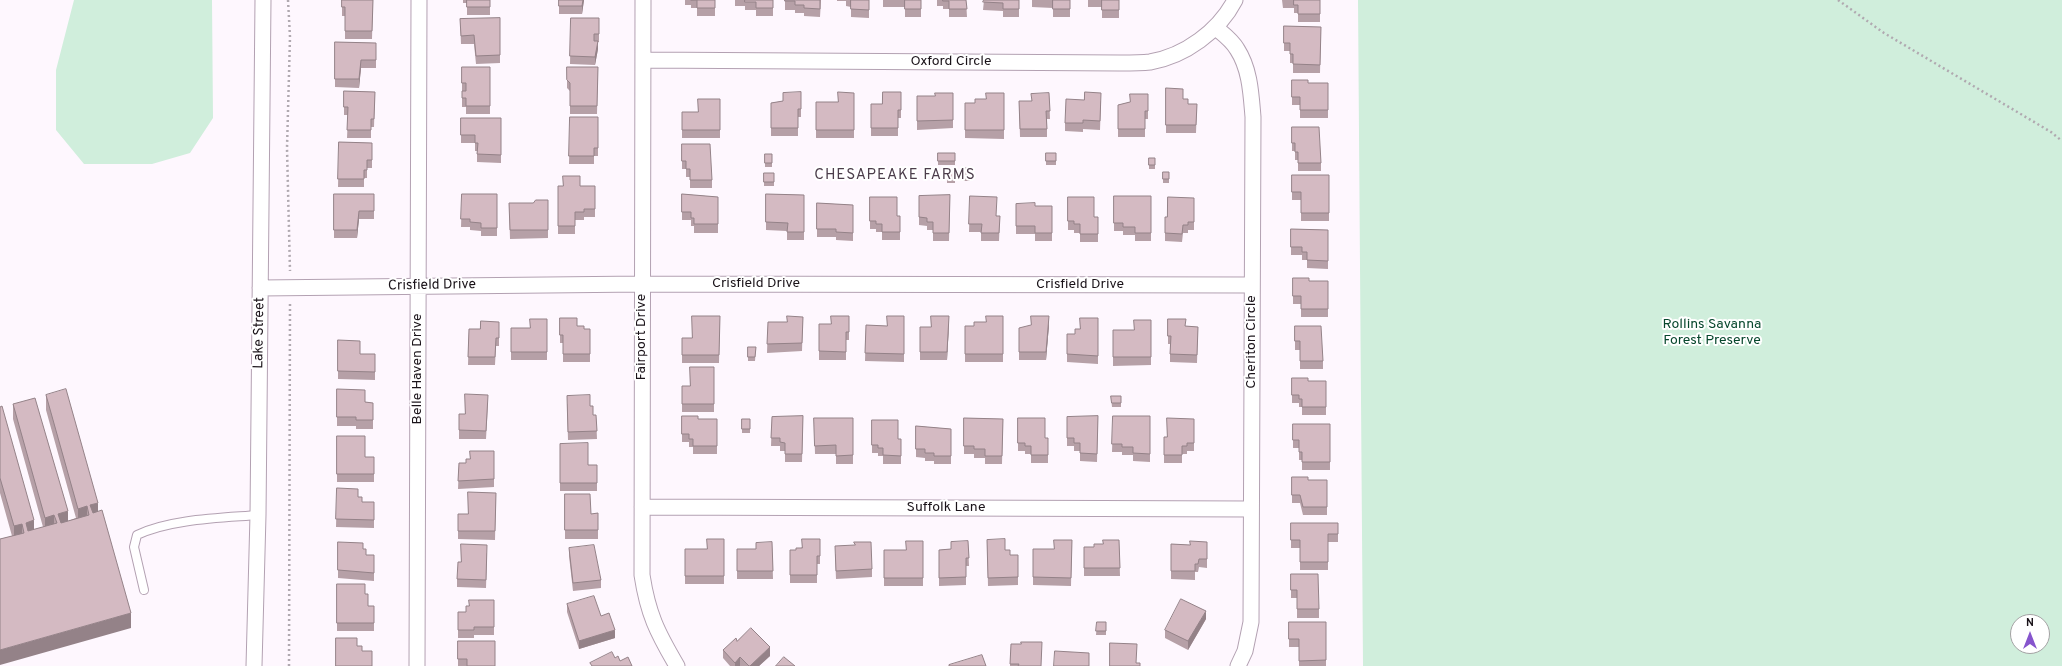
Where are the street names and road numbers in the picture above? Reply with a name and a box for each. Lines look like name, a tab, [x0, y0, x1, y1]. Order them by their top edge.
street label: Oxford Circle	[910, 54, 992, 70]
street label: Crisfield Drive	[712, 276, 800, 292]
street label: Crisfield Drive	[388, 277, 476, 295]
street label: Crisfield Drive	[1036, 277, 1124, 293]
street label: Fairport Drive	[634, 294, 650, 380]
street label: Cheriton Circle	[1244, 295, 1260, 389]
street label: Lake Street	[251, 297, 269, 369]
street label: Belle Haven Drive	[410, 314, 426, 424]
street label: Suffolk Lane	[907, 500, 985, 516]

